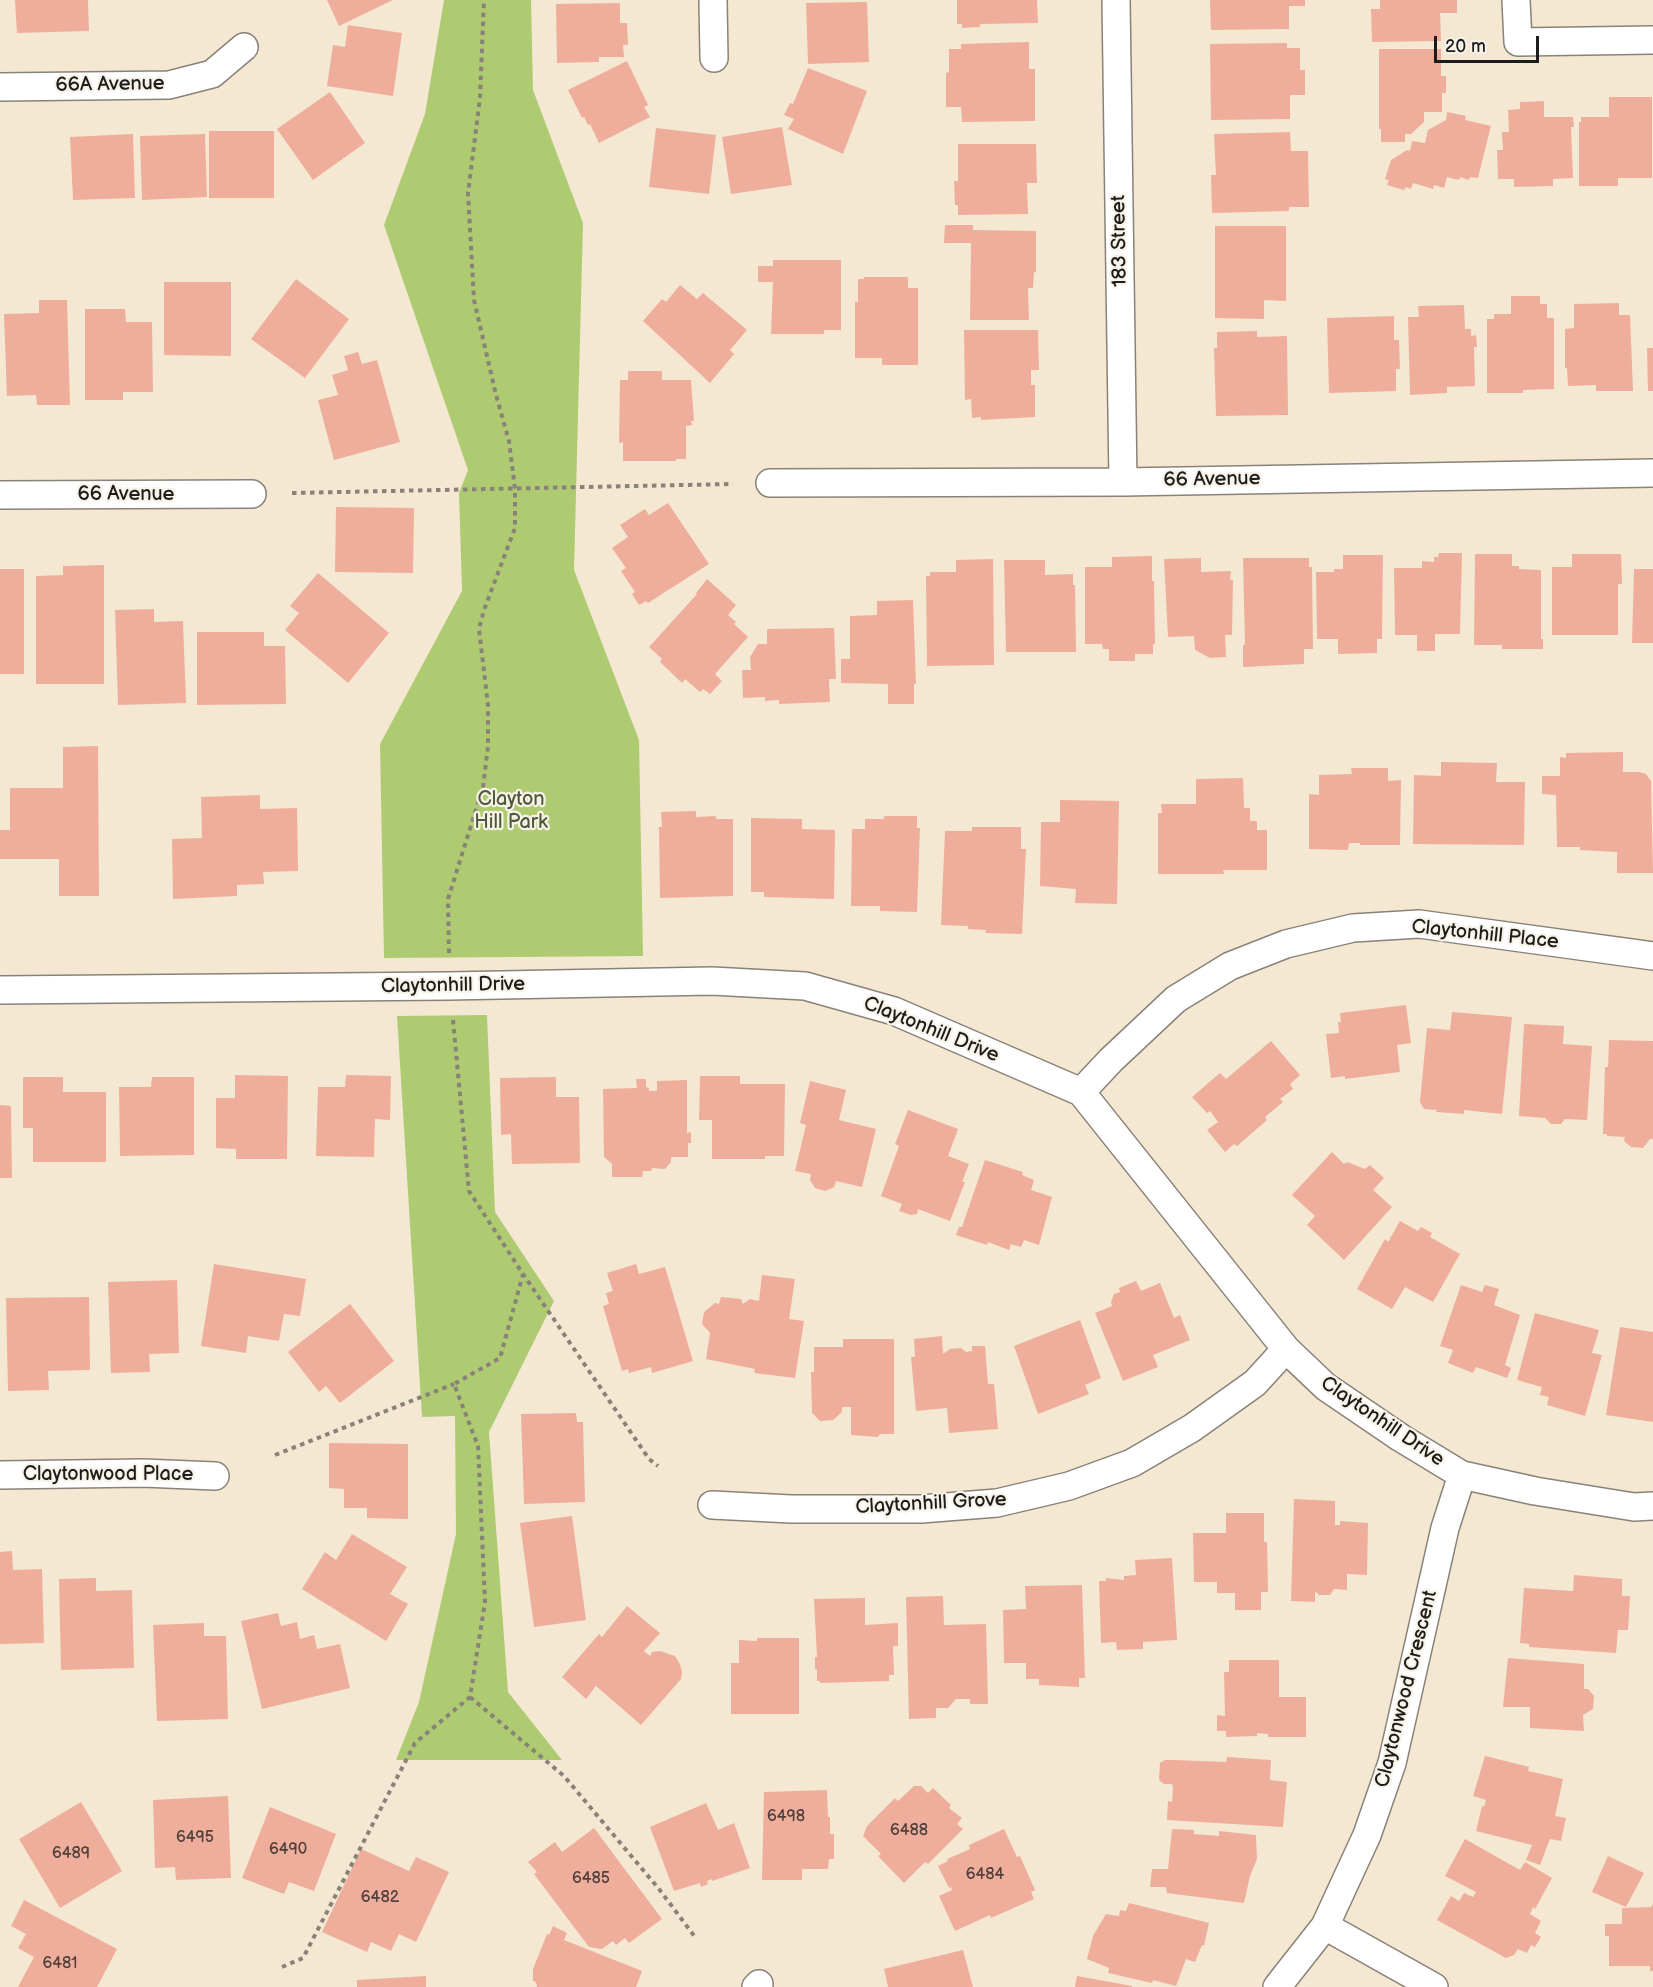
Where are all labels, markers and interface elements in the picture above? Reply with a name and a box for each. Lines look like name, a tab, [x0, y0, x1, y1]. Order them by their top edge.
scale bar	[1437, 24, 1542, 62]
text: 20 m	[1445, 36, 1486, 57]
street label: 66A Avenue	[55, 72, 165, 98]
street label: 183 Street	[1107, 195, 1133, 287]
street label: 66 Avenue	[1163, 467, 1261, 493]
street label: 66 Avenue	[78, 483, 174, 507]
park label: Clayton Hill Park	[474, 788, 548, 835]
street label: Claytonhill Place	[1410, 915, 1560, 955]
street label: Claytonhill Drive	[381, 973, 525, 999]
street label: Claytonhill Drive	[860, 992, 1002, 1068]
street label: Claytonhill Drive	[1316, 1372, 1448, 1472]
street label: Claytonwood Place	[23, 1463, 193, 1487]
street label: Claytonhill Grove	[855, 1488, 1007, 1520]
street label: Claytonwood Crescent	[1371, 1588, 1443, 1790]
house number: 6498	[767, 1807, 805, 1827]
house number: 6488	[890, 1821, 928, 1841]
house number: 6495	[176, 1828, 214, 1848]
house number: 6490	[269, 1840, 307, 1860]
house number: 6489	[52, 1844, 90, 1864]
house number: 6484	[966, 1865, 1004, 1885]
house number: 6485	[572, 1869, 610, 1889]
house number: 6482	[361, 1888, 399, 1908]
house number: 6481	[42, 1954, 78, 1974]

